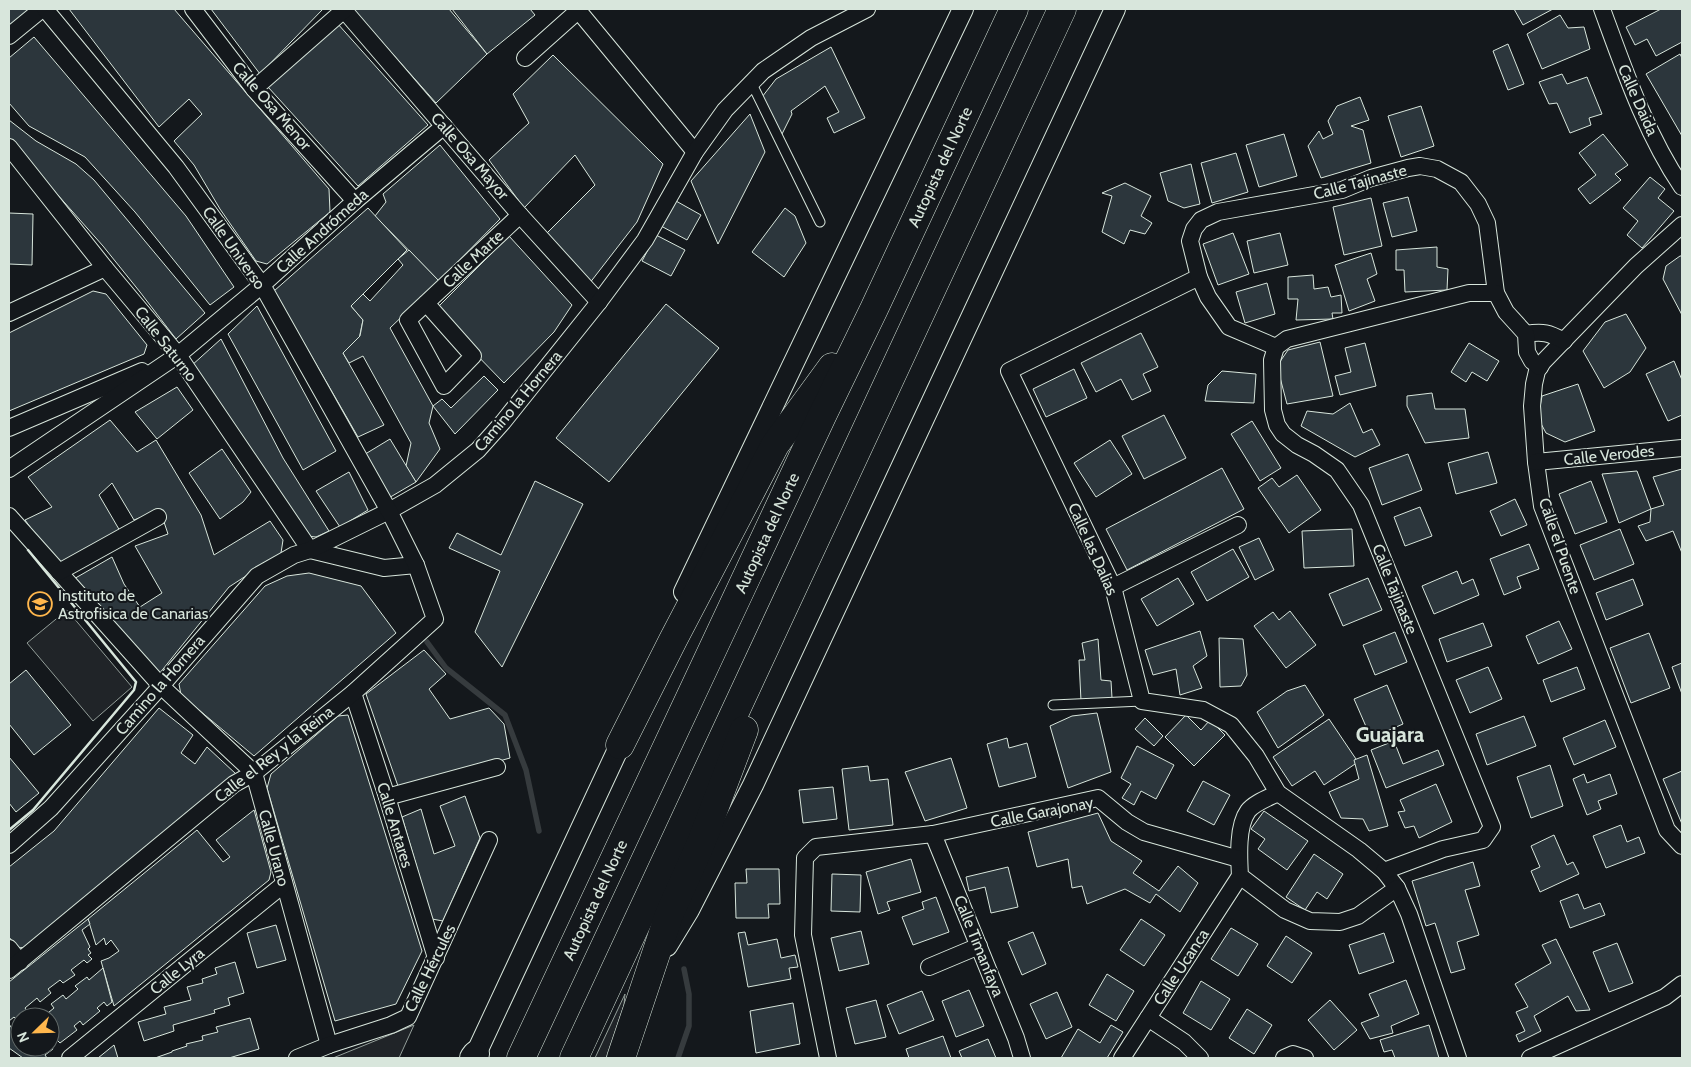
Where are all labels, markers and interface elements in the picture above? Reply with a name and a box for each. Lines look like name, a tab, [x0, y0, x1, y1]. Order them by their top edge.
street label: Calle Osa Menor	[229, 58, 316, 155]
street label: Calle Daida	[1614, 61, 1662, 139]
street label: Autopista del Norte	[904, 104, 976, 230]
street label: Calle Osa Mayor	[427, 109, 514, 204]
street label: Calle Tajinaste	[1311, 160, 1409, 204]
street label: Calle Andrómeda	[272, 185, 372, 277]
street label: Calle Universo	[198, 203, 270, 293]
street label: Calle Marte	[439, 226, 507, 292]
street label: Calle Saturno	[131, 303, 201, 386]
street label: Camino la Hornera	[470, 346, 566, 455]
street label: Calle Verodes	[1563, 441, 1656, 469]
street label: Autopista del Norte	[731, 470, 803, 596]
street label: Calle el Puente	[1535, 495, 1585, 597]
street label: Calle las Dalias	[1064, 500, 1122, 598]
street label: Calle Tajinaste	[1368, 541, 1422, 637]
place label: Instituto de Astrofisica de Canarias	[58, 586, 209, 623]
school or university icon: Instituto de Astrofisica de Canarias	[27, 591, 53, 617]
street label: Camino la Hornera	[111, 631, 209, 739]
street label: Calle el Rey y la Reina	[211, 701, 338, 806]
district label: Guajara	[1356, 722, 1425, 747]
street label: Calle Antares	[373, 780, 417, 870]
street label: Calle Garajonay	[989, 793, 1095, 831]
street label: Calle Urano	[255, 808, 293, 889]
street label: Autopista del Norte	[559, 837, 631, 963]
street label: Calle Timanfaya	[950, 893, 1008, 1000]
street label: Calle Hércules	[401, 921, 460, 1015]
street label: Calle Ucanca	[1149, 925, 1213, 1009]
street label: Calle Lyra	[146, 943, 208, 999]
north arrow	[10, 1007, 60, 1057]
text: N	[13, 1029, 33, 1045]

